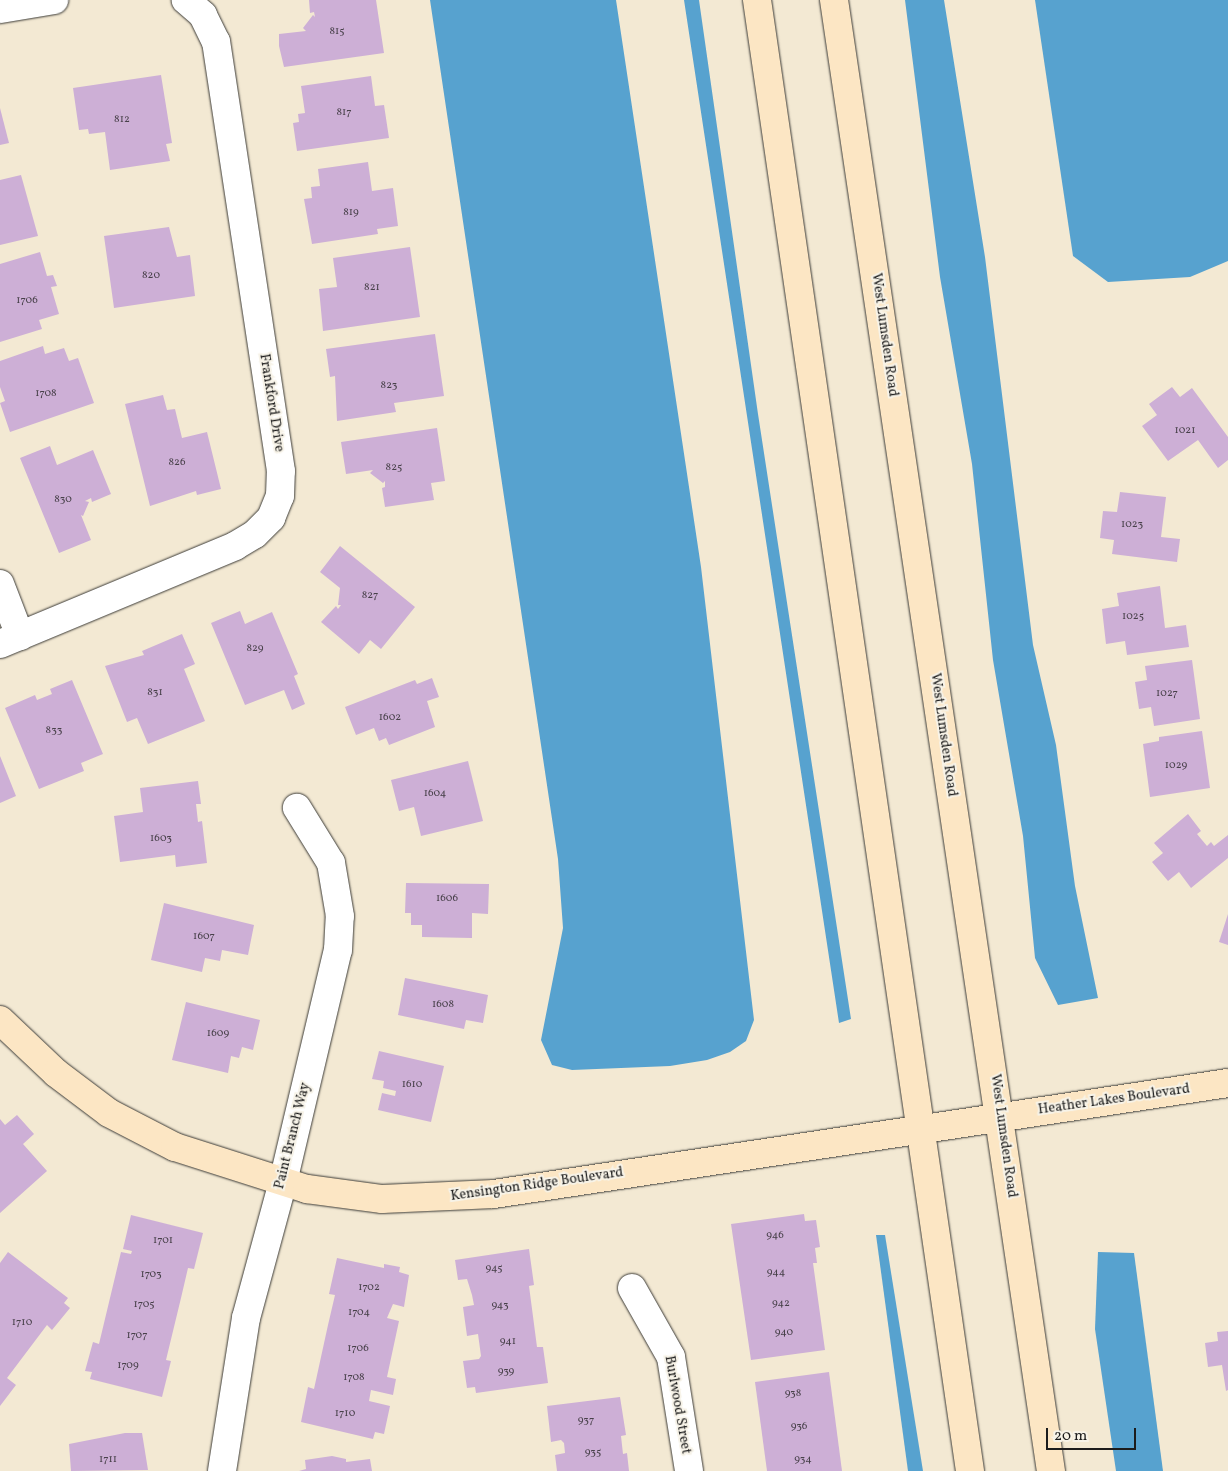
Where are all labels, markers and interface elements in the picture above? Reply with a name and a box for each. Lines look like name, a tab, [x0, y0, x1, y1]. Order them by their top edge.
house number: 815	[329, 25, 345, 39]
house number: 817	[336, 106, 352, 120]
house number: 812	[114, 113, 130, 127]
house number: 819	[343, 206, 359, 220]
house number: 820	[142, 269, 160, 283]
street label: West Lumsden Road	[867, 272, 901, 398]
house number: 821	[364, 281, 380, 295]
house number: 1706	[16, 294, 38, 308]
street label: Frankford Drive	[255, 353, 287, 453]
house number: 823	[381, 379, 397, 393]
house number: 1708	[35, 387, 57, 401]
house number: 1021	[1174, 424, 1196, 438]
house number: 826	[168, 456, 186, 470]
house number: 825	[386, 461, 402, 475]
house number: 830	[54, 493, 72, 507]
house number: 1023	[1121, 518, 1143, 532]
house number: 827	[362, 589, 378, 603]
house number: 1025	[1122, 610, 1144, 624]
house number: 829	[246, 642, 264, 656]
street label: West Lumsden Road	[926, 672, 960, 798]
house number: 831	[147, 686, 163, 700]
house number: 1027	[1156, 687, 1178, 701]
house number: 1602	[379, 711, 401, 725]
house number: 833	[46, 724, 62, 738]
house number: 1029	[1165, 759, 1187, 773]
house number: 1604	[424, 787, 446, 801]
house number: 1603	[150, 832, 172, 846]
house number: 1606	[436, 892, 458, 906]
house number: 1607	[193, 930, 215, 944]
house number: 1608	[432, 998, 454, 1012]
house number: 1609	[207, 1027, 229, 1041]
street label: West Lumsden Road	[986, 1073, 1020, 1199]
house number: 1610	[402, 1078, 422, 1092]
street label: Paint Branch Way	[272, 1081, 314, 1191]
street label: Heather Lakes Boulevard	[1037, 1081, 1191, 1119]
street label: Kensington Ridge Boulevard	[450, 1165, 624, 1205]
house number: 946	[766, 1229, 784, 1243]
house number: 1701	[153, 1234, 173, 1248]
house number: 945	[486, 1262, 502, 1276]
house number: 944	[767, 1266, 785, 1280]
house number: 1703	[140, 1268, 162, 1282]
house number: 1702	[358, 1281, 380, 1295]
house number: 942	[772, 1297, 790, 1311]
house number: 1705	[134, 1298, 154, 1312]
house number: 943	[491, 1299, 509, 1313]
house number: 1704	[348, 1306, 370, 1320]
house number: 1710	[12, 1316, 32, 1330]
house number: 940	[775, 1326, 793, 1340]
house number: 1707	[126, 1329, 148, 1343]
house number: 941	[500, 1335, 516, 1349]
house number: 1706	[347, 1342, 369, 1356]
street label: Burlwood Street	[660, 1354, 694, 1456]
house number: 1709	[117, 1359, 139, 1373]
house number: 939	[498, 1365, 514, 1379]
house number: 1708	[343, 1371, 365, 1385]
house number: 938	[785, 1387, 801, 1401]
house number: 1710	[335, 1407, 355, 1421]
house number: 937	[578, 1414, 594, 1428]
scale bar	[1048, 1418, 1138, 1450]
house number: 936	[791, 1420, 807, 1434]
text: 20 m	[1054, 1426, 1087, 1447]
house number: 935	[585, 1446, 601, 1460]
house number: 1711	[99, 1453, 117, 1467]
house number: 934	[794, 1453, 812, 1467]

